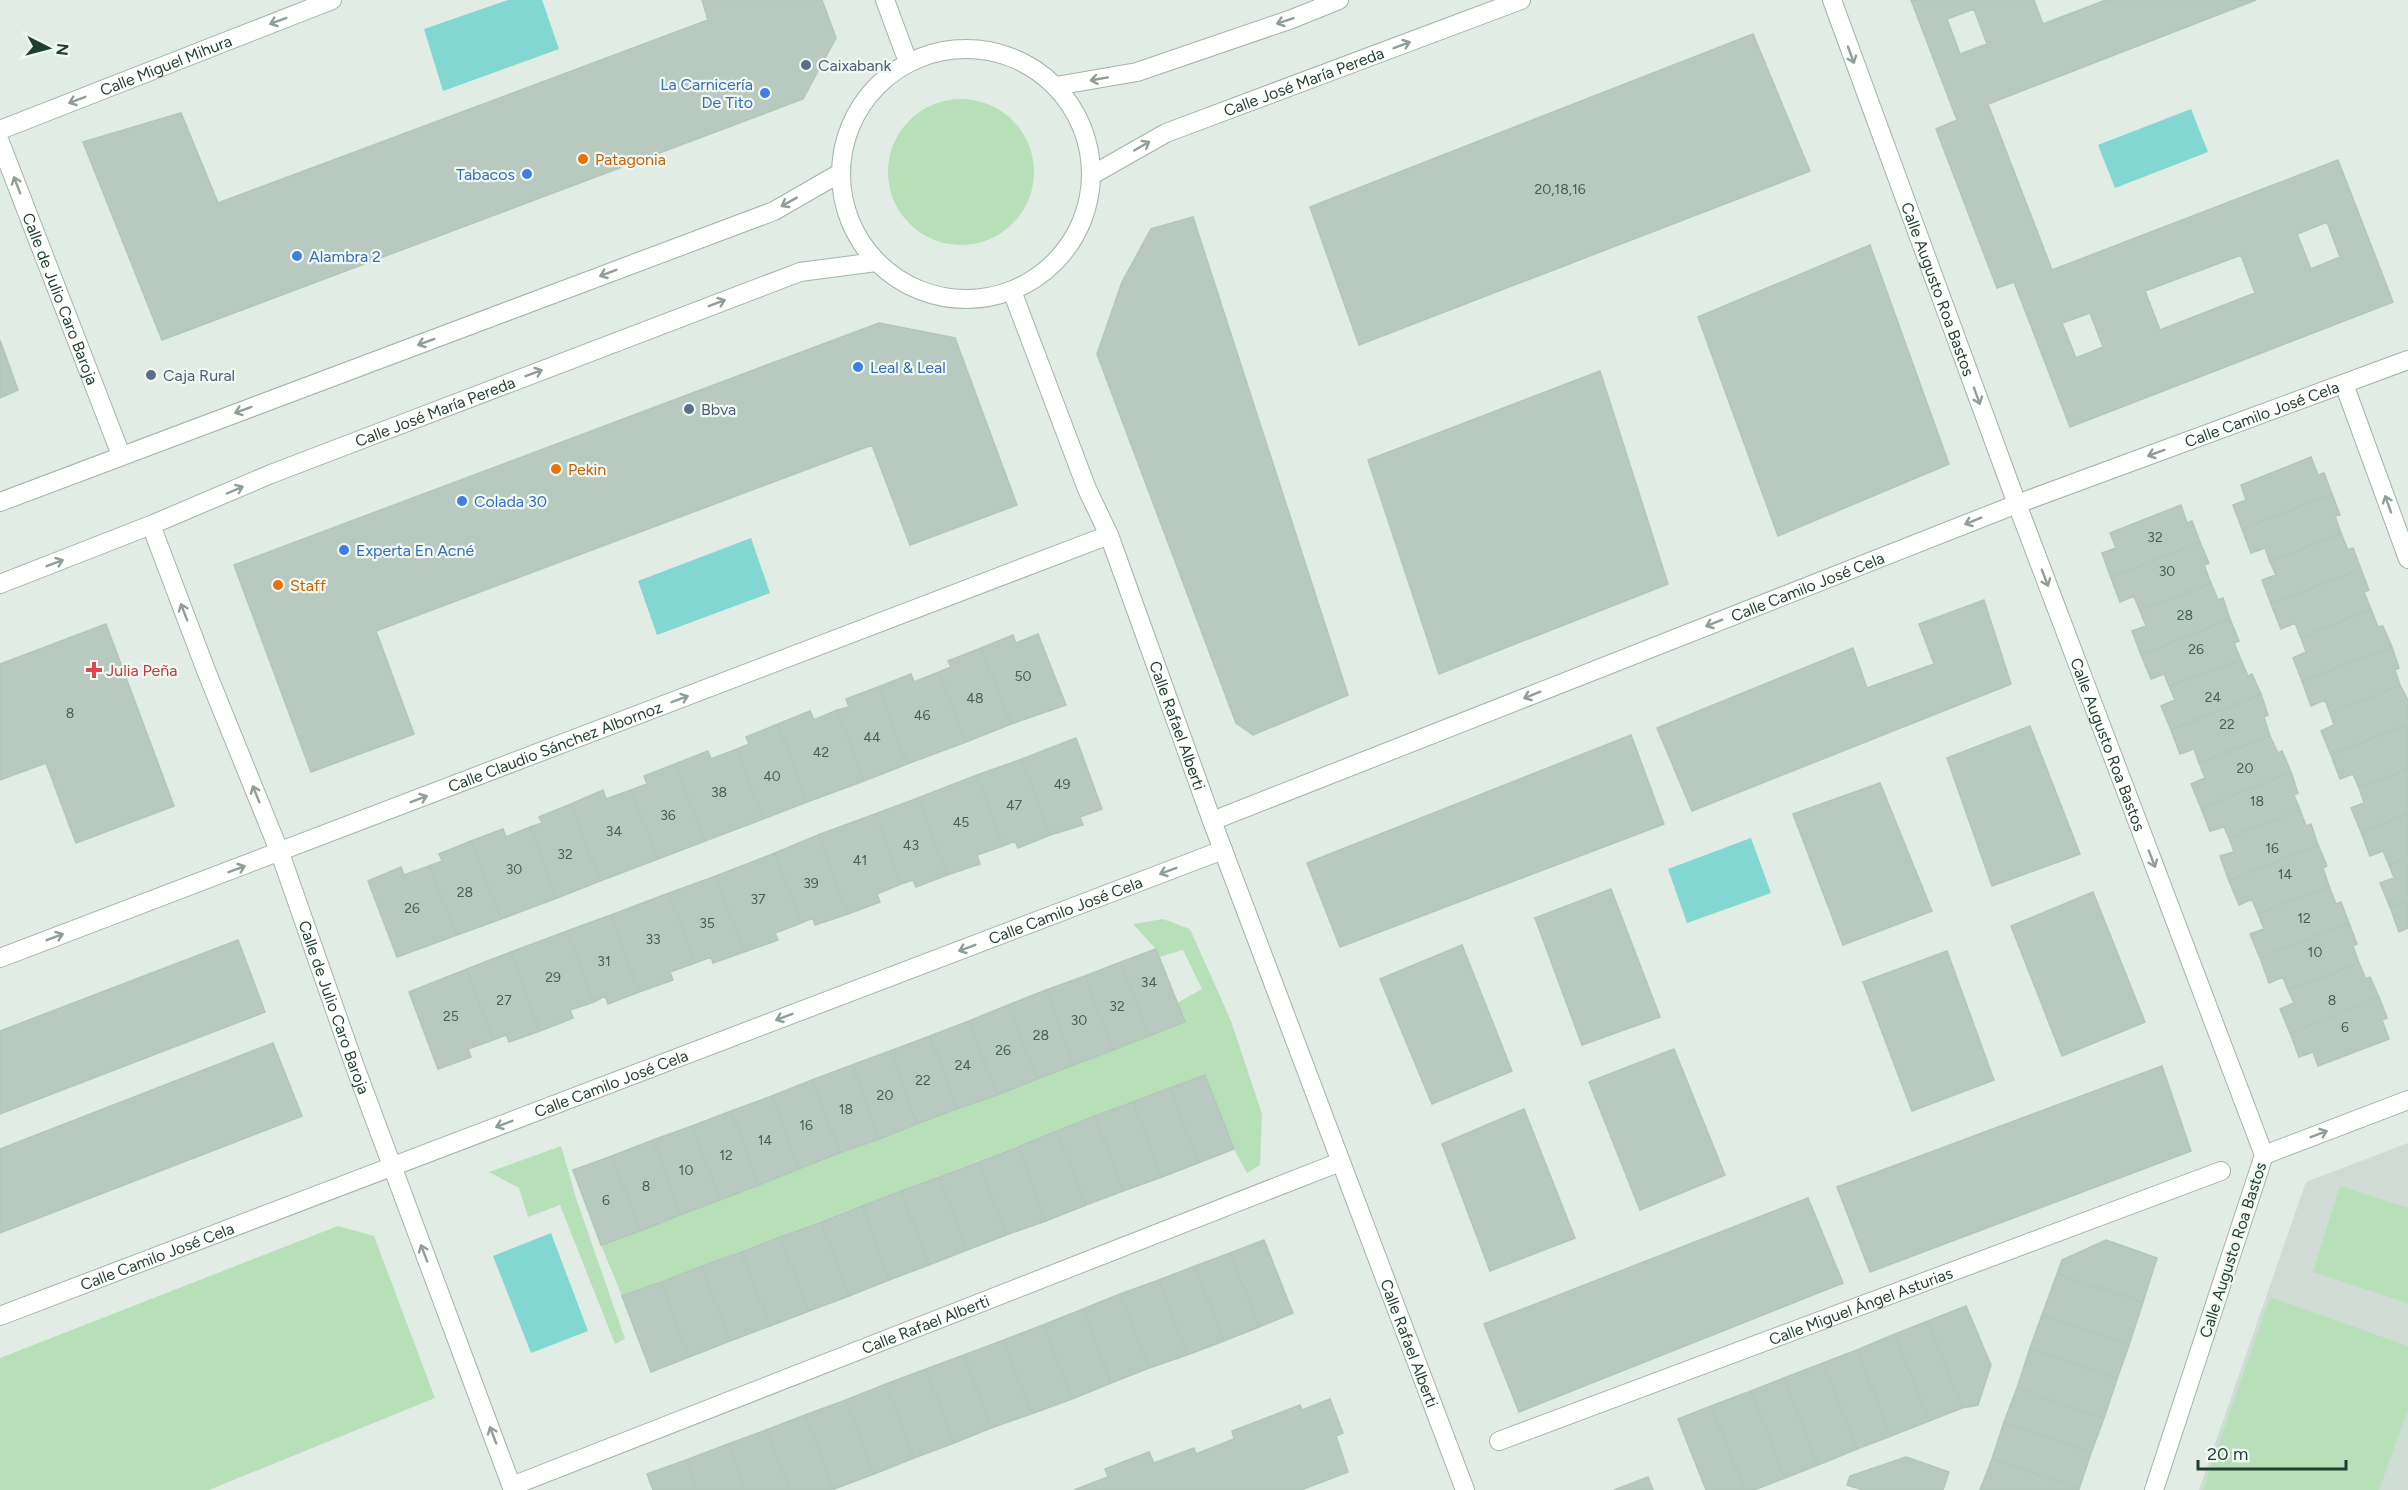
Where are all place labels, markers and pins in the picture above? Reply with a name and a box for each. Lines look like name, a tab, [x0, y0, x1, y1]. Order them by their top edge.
place label: Caixabank	[818, 56, 892, 75]
marker: Caixabank	[799, 58, 813, 72]
place label: La Carnicería De Tito	[660, 75, 753, 112]
marker: La Carnicería De Tito	[758, 86, 772, 100]
place label: Patagonia	[595, 150, 666, 169]
marker: Patagonia	[576, 152, 590, 166]
place label: Tabacos	[456, 165, 515, 184]
marker: Tabacos	[520, 167, 534, 181]
place label: Alambra 2	[309, 247, 381, 266]
marker: Alambra 2	[290, 249, 304, 263]
place label: Leal & Leal	[870, 358, 946, 377]
marker: Leal & Leal	[851, 360, 865, 374]
place label: Caja Rural	[163, 366, 235, 385]
marker: Caja Rural	[144, 368, 158, 382]
place label: Bbva	[701, 400, 736, 419]
marker: Bbva	[682, 402, 696, 416]
place label: Pekin	[568, 460, 606, 479]
marker: Pekin	[549, 462, 563, 476]
place label: Colada 30	[474, 492, 547, 511]
marker: Colada 30	[455, 494, 469, 508]
place label: Experta En Acné	[356, 541, 474, 560]
marker: Experta En Acné	[337, 543, 351, 557]
place label: Staff	[290, 576, 326, 595]
marker: Staff	[271, 578, 285, 592]
place label: Julia Peña	[106, 661, 177, 680]
marker: Julia Peña	[87, 663, 101, 677]

